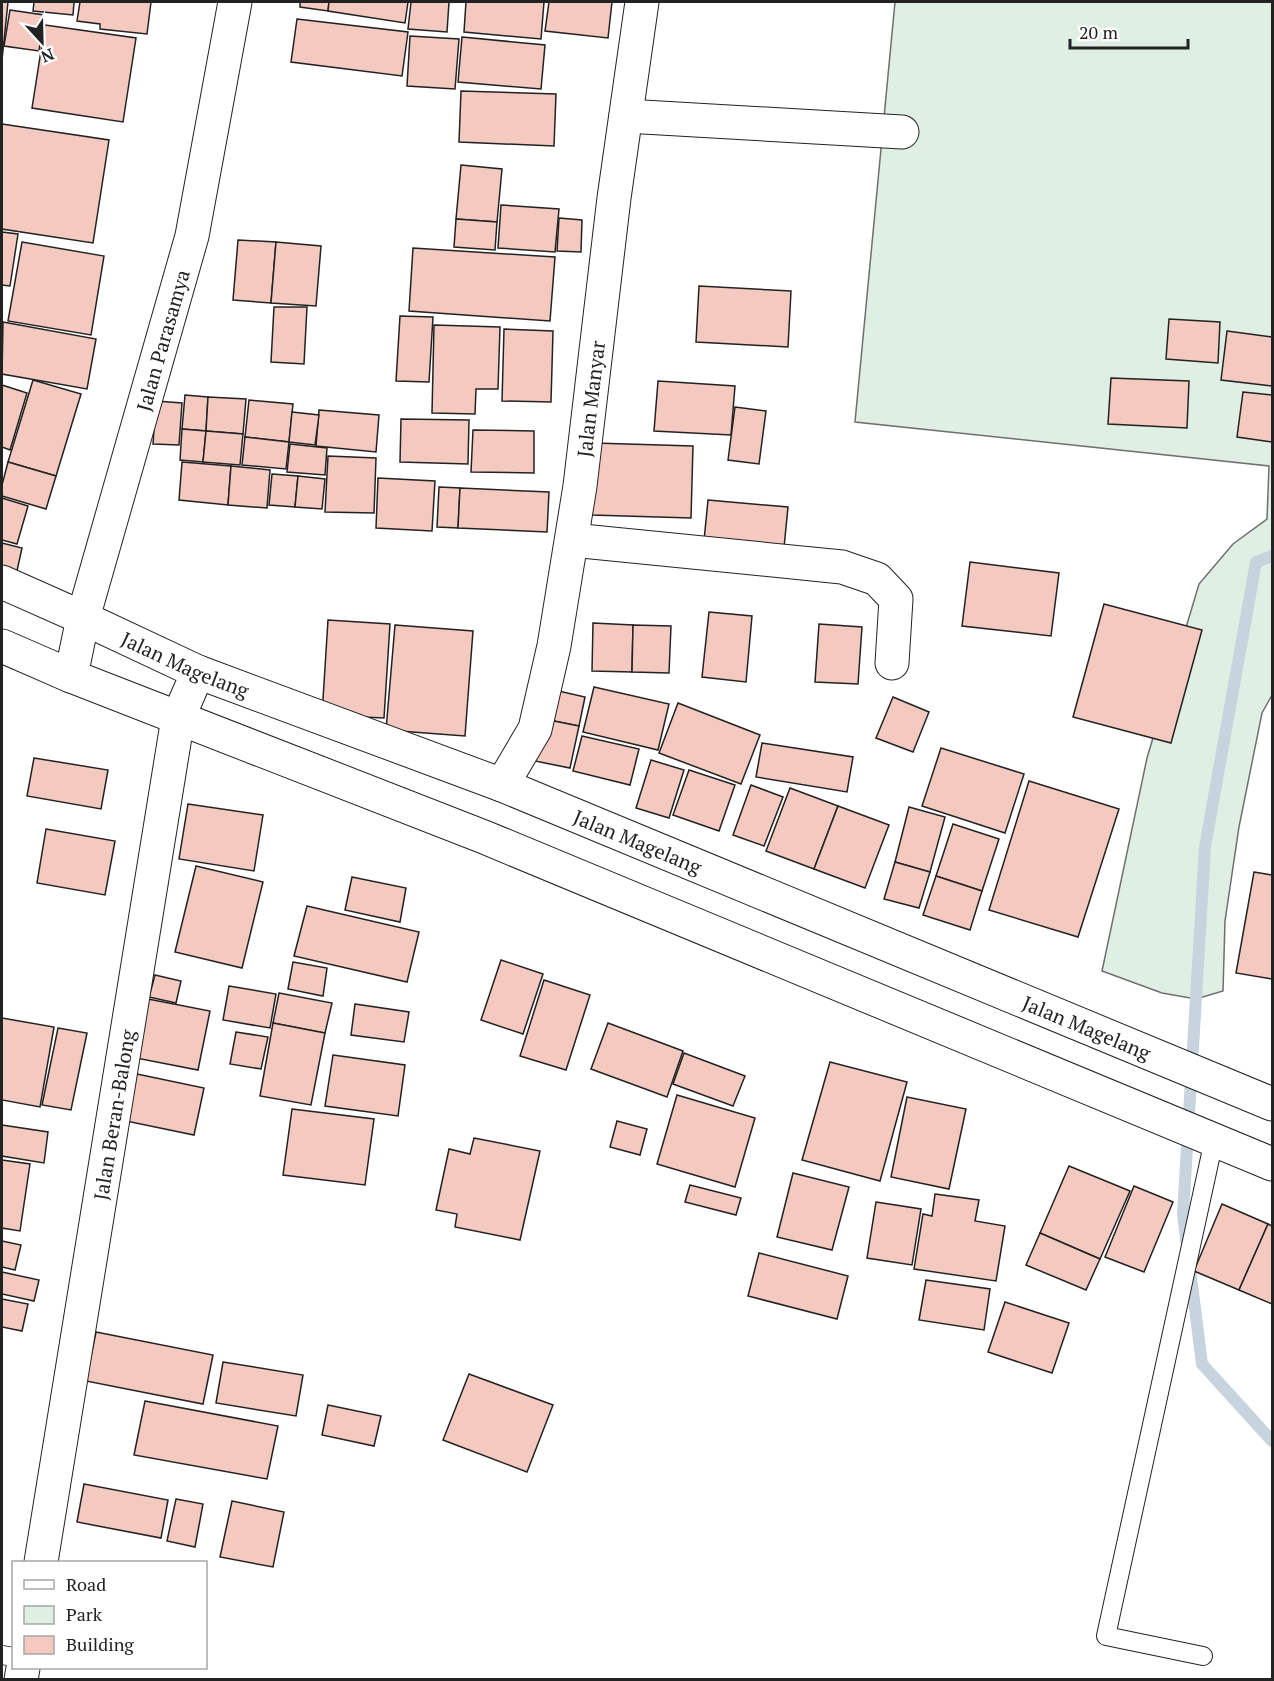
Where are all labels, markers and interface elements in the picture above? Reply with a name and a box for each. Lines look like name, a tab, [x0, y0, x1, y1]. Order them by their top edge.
north arrow	[12, 12, 72, 72]
scale bar	[1070, 12, 1188, 50]
text: 20 m	[1079, 20, 1119, 44]
text: N	[38, 43, 57, 68]
street label: Jalan Parasamya	[129, 266, 195, 414]
street label: Jalan Manyar	[570, 339, 611, 459]
street label: Jalan Magelang	[117, 625, 253, 703]
street label: Jalan Magelang	[570, 803, 706, 880]
street label: Jalan Magelang	[1019, 989, 1155, 1066]
street label: Jalan Beran-Balong	[86, 1027, 141, 1202]
legend	[12, 1561, 207, 1669]
text: Road	[66, 1572, 106, 1596]
text: Park	[66, 1602, 103, 1626]
text: Building	[66, 1632, 134, 1656]

